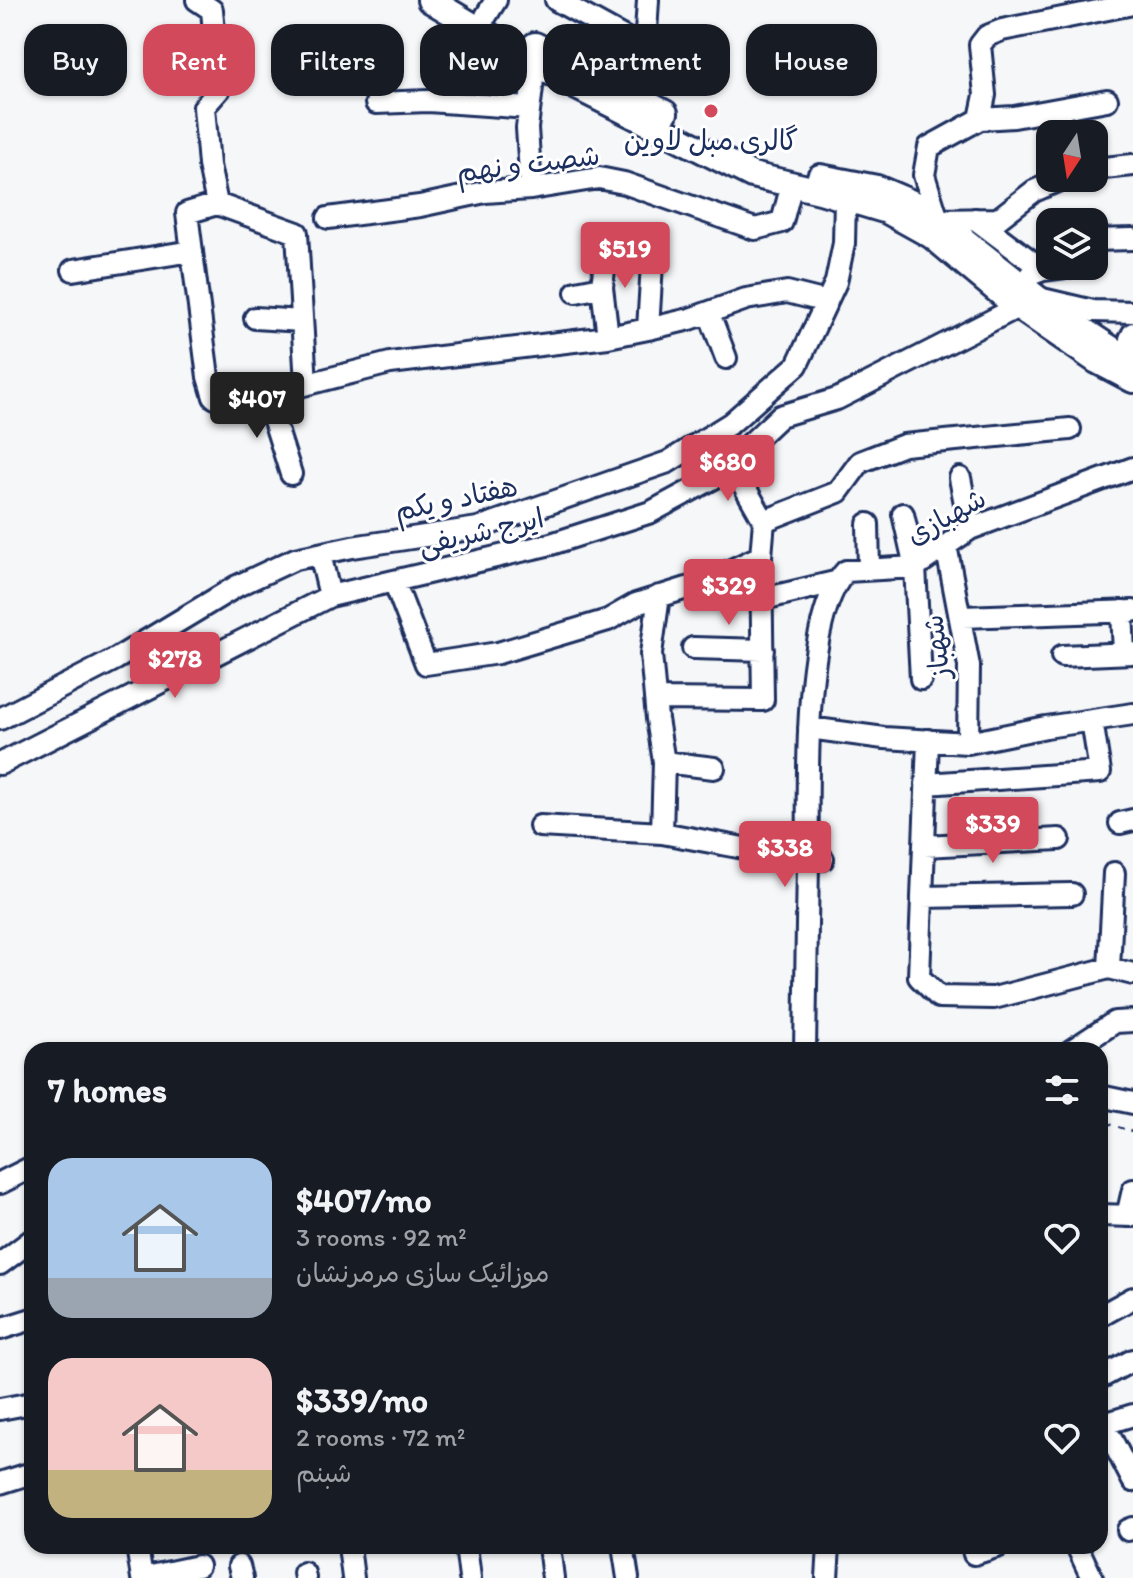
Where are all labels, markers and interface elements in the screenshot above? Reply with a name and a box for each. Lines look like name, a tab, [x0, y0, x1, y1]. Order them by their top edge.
chip: Buy	[24, 24, 127, 96]
chip: Rent	[143, 24, 255, 96]
chip: Filters	[271, 24, 404, 96]
chip: New	[420, 24, 527, 96]
chip: Apartment	[543, 24, 730, 96]
chip: House	[746, 24, 877, 96]
marker: گالری مبل لاوین	[702, 102, 720, 120]
north arrow	[1036, 120, 1108, 192]
map controls	[1036, 120, 1108, 280]
place label: گالری مبل لاوین	[624, 123, 798, 158]
street label: شصت و نهم	[454, 137, 602, 194]
button: layers	[1036, 208, 1108, 280]
pin: $519	[578, 222, 672, 290]
text: $519	[599, 232, 651, 264]
pin: $407	[210, 372, 304, 440]
text: $407	[228, 382, 286, 414]
pin: $680	[681, 435, 775, 503]
text: $680	[699, 445, 757, 477]
street label: هفتاد و یکم	[391, 468, 522, 532]
street label: شهبازی	[900, 480, 992, 553]
street label: ایرج شریفی	[415, 500, 548, 564]
pin: $329	[682, 559, 776, 627]
text: $329	[702, 569, 756, 601]
street label: شهباز	[915, 613, 958, 683]
pin: $278	[128, 632, 222, 700]
text: $278	[148, 642, 202, 674]
pin: $339	[946, 797, 1040, 865]
text: $339	[965, 807, 1021, 839]
pin: $338	[738, 821, 832, 889]
text: $338	[757, 831, 813, 863]
icon: filters	[1040, 1068, 1084, 1112]
text: 7 homes	[48, 1070, 167, 1111]
text: $407/mo	[296, 1180, 432, 1221]
icon: home	[112, 1190, 208, 1286]
icon: heart	[1040, 1216, 1084, 1260]
text: 3 rooms · 92 m²	[296, 1221, 467, 1253]
text: موزائیک سازی مرمرنشان	[296, 1257, 549, 1289]
text: $339/mo	[296, 1380, 428, 1421]
icon: home	[112, 1390, 208, 1486]
icon: heart	[1040, 1416, 1084, 1460]
text: 2 rooms · 72 m²	[296, 1421, 465, 1453]
text: شبنم	[296, 1457, 352, 1489]

